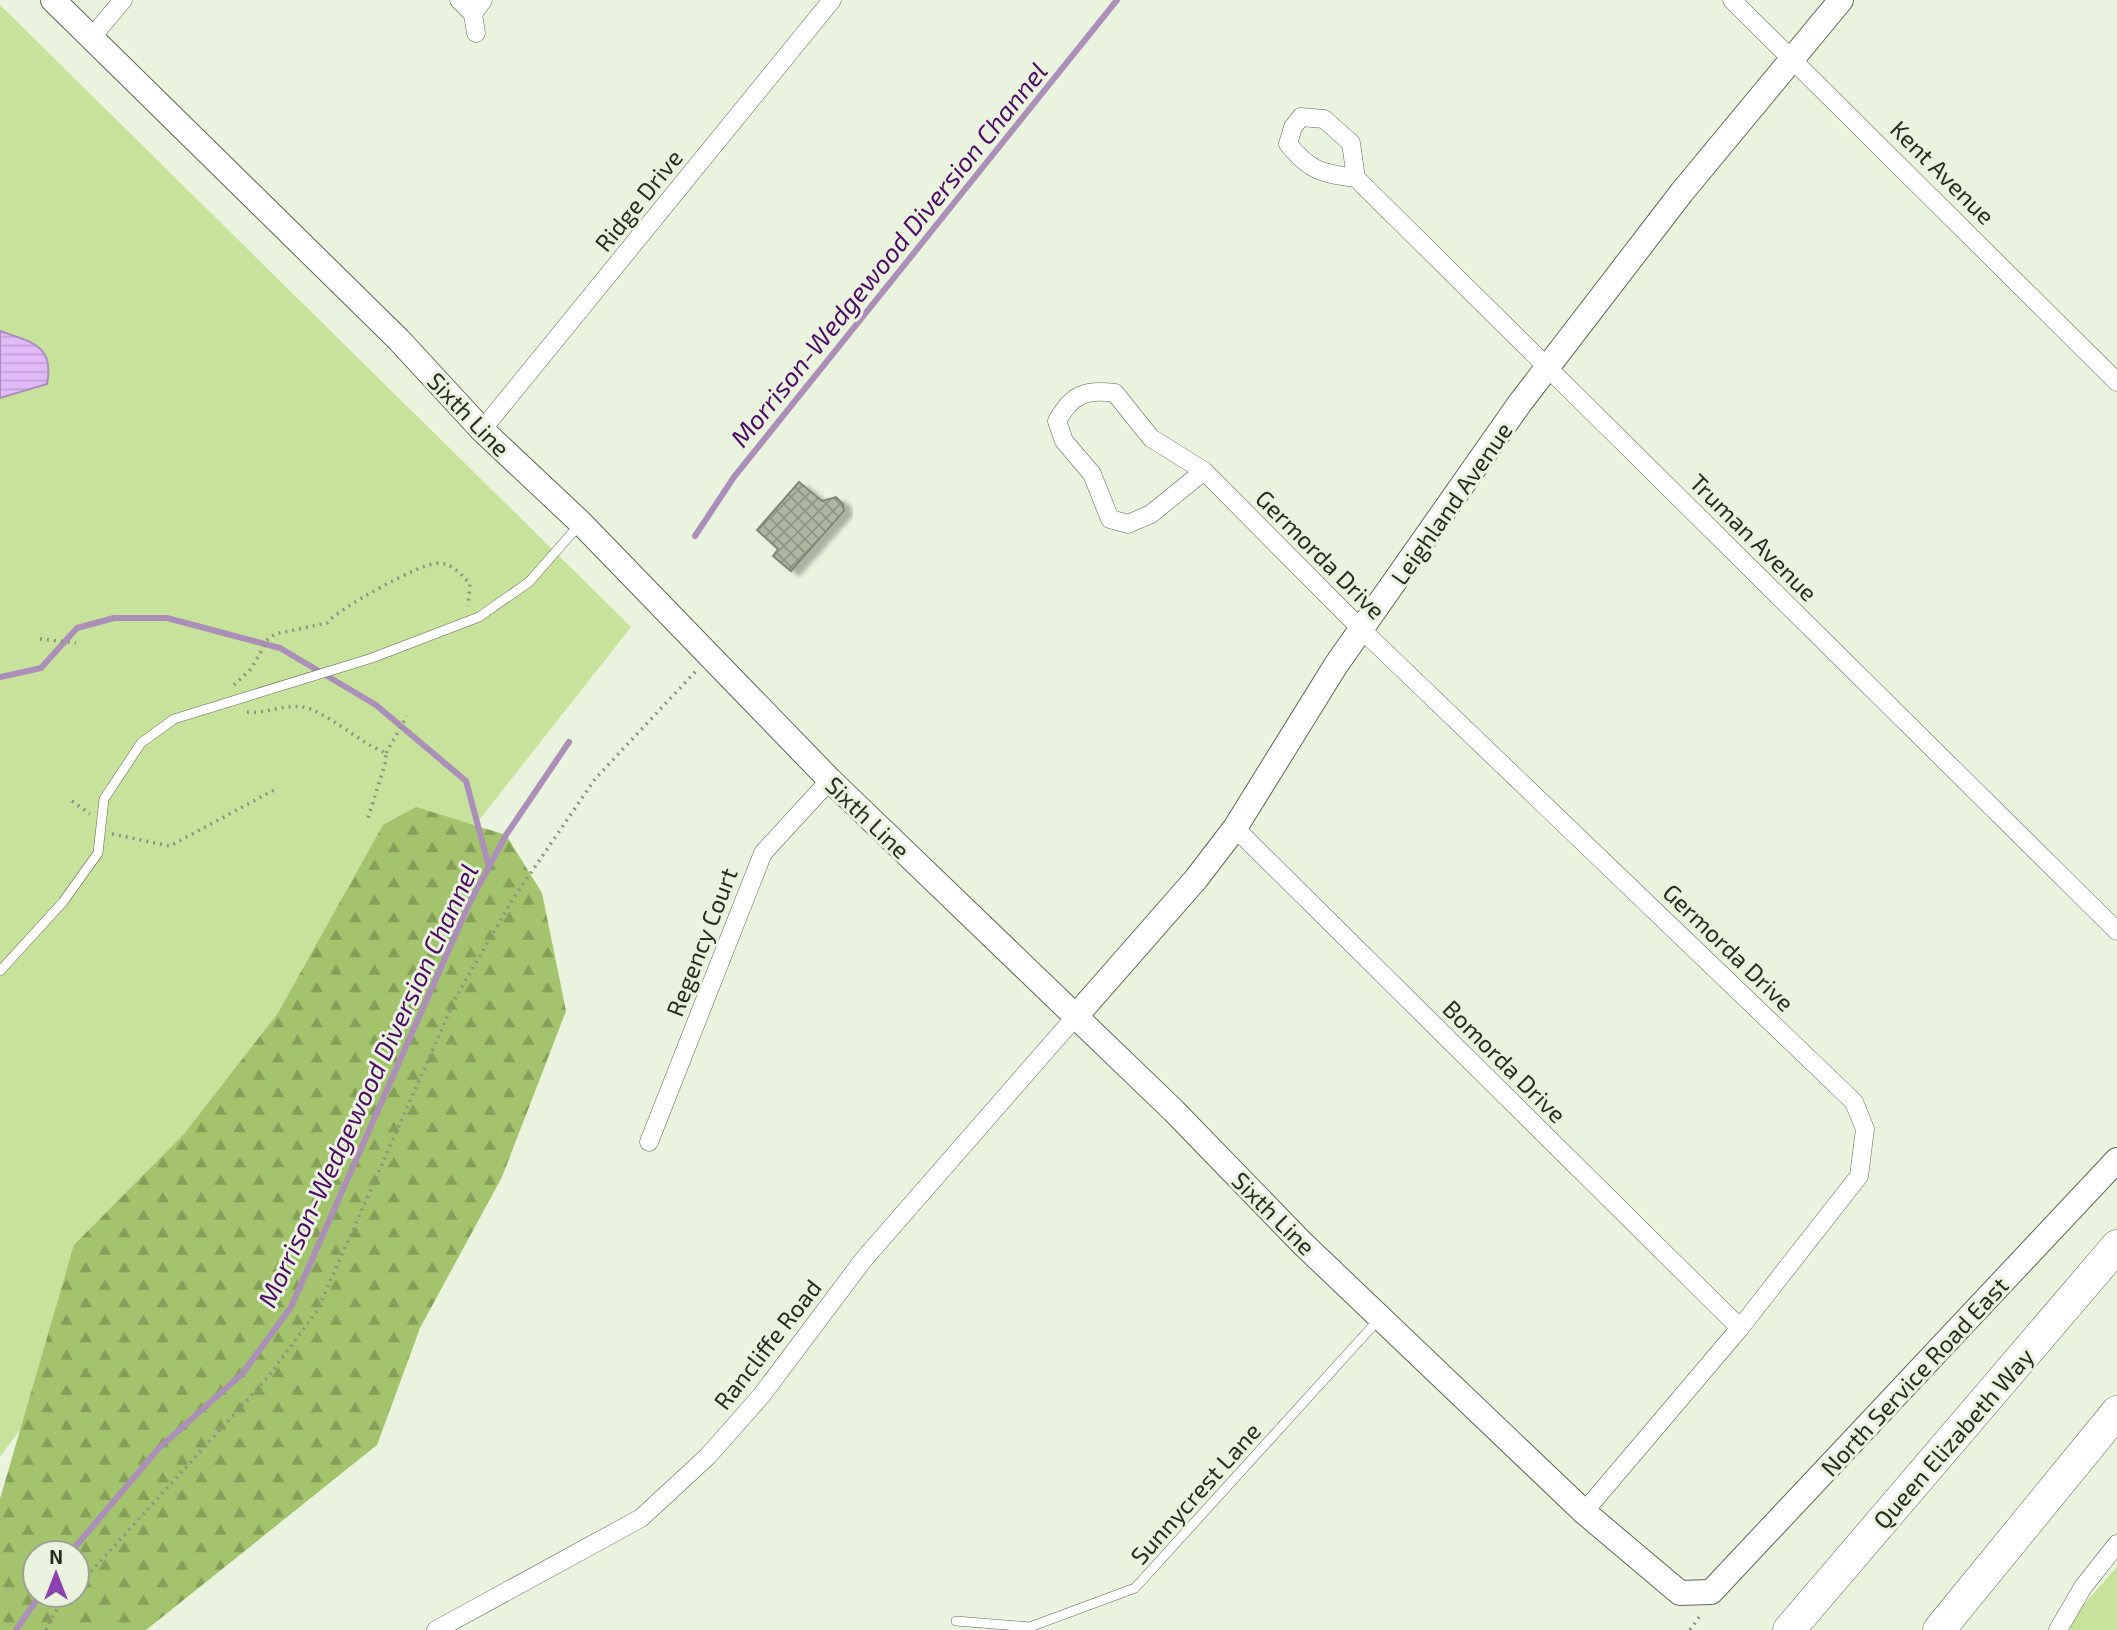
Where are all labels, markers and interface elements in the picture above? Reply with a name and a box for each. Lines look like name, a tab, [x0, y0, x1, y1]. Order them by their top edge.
water label: Morrison-Wedgewood Diversion Channel	[723, 56, 1053, 452]
street label: Kent Avenue	[1885, 114, 2001, 230]
street label: Ridge Drive	[588, 143, 688, 257]
street label: Sixth Line	[422, 366, 516, 462]
street label: Leighland Avenue	[1384, 416, 1518, 590]
street label: Truman Avenue	[1684, 467, 1824, 607]
street label: Germorda Drive	[1250, 483, 1392, 625]
street label: Sixth Line	[820, 770, 916, 864]
water label: Morrison-Wedgewood Diversion Channel	[250, 858, 484, 1312]
street label: Regency Court	[659, 864, 743, 1020]
street label: Germorda Drive	[1657, 877, 1801, 1017]
street label: Bomorda Drive	[1438, 994, 1572, 1128]
street label: Sixth Line	[1226, 1165, 1322, 1261]
street label: North Service Road East	[1814, 1270, 2014, 1482]
street label: Rancliffe Road	[707, 1273, 827, 1415]
street label: Queen Elizabeth Way	[1867, 1342, 2040, 1534]
street label: Sunnycrest Lane	[1124, 1416, 1266, 1570]
north arrow	[21, 1539, 91, 1609]
text: N	[49, 1545, 63, 1568]

